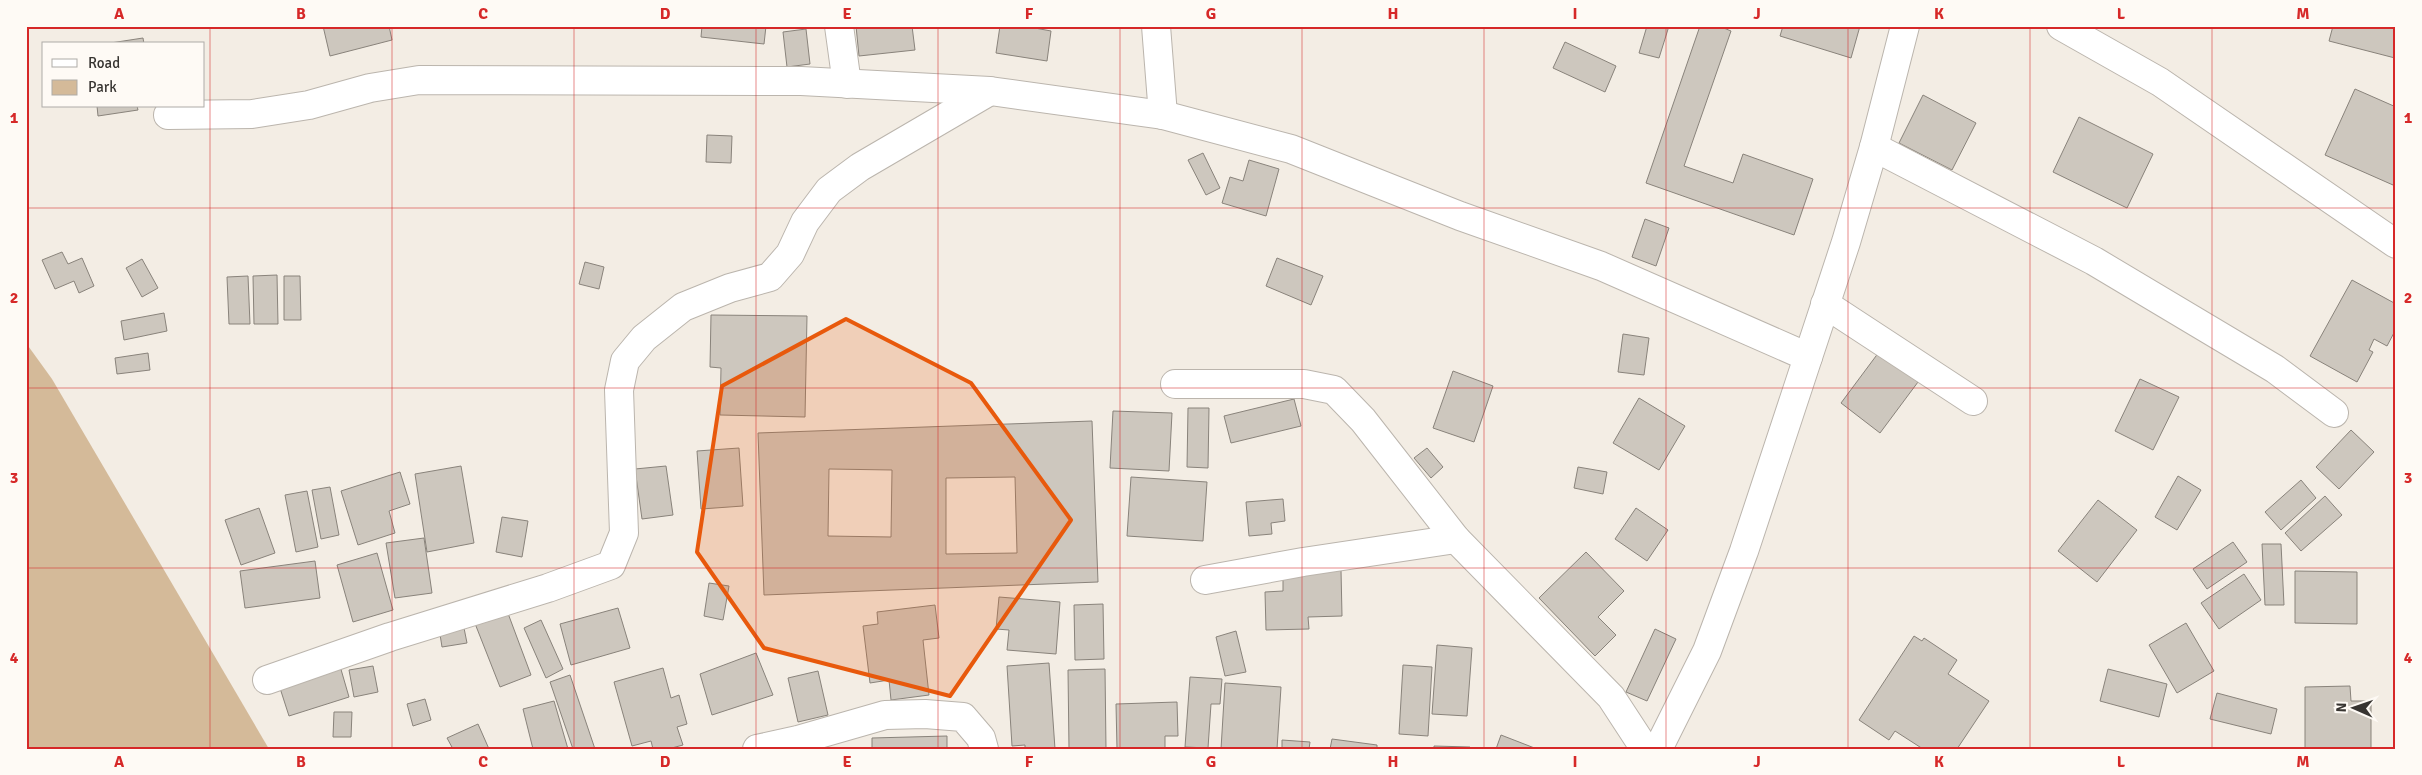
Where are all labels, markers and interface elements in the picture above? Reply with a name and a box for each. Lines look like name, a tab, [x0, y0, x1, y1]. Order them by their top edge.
text: A	[114, 4, 125, 24]
text: B	[296, 4, 306, 24]
text: C	[478, 4, 488, 24]
text: D	[660, 4, 671, 24]
text: E	[842, 4, 852, 24]
text: F	[1025, 4, 1034, 24]
text: G	[1206, 4, 1216, 24]
text: H	[1388, 4, 1398, 24]
text: I	[1572, 4, 1578, 24]
text: J	[1753, 4, 1761, 24]
text: K	[1934, 4, 1944, 24]
text: L	[2117, 4, 2126, 24]
text: M	[2296, 4, 2310, 24]
legend	[42, 42, 205, 108]
text: Road	[88, 54, 120, 72]
text: Park	[88, 78, 117, 96]
text: 1	[10, 108, 19, 128]
text: 1	[2404, 108, 2413, 128]
text: 2	[10, 288, 18, 308]
text: 2	[2404, 288, 2412, 308]
text: 3	[10, 468, 18, 488]
text: 3	[2404, 468, 2412, 488]
text: 4	[10, 648, 19, 668]
text: 4	[2404, 648, 2413, 668]
north arrow	[2330, 682, 2380, 732]
text: N	[2333, 702, 2350, 713]
text: A	[114, 752, 125, 772]
text: B	[296, 752, 306, 772]
text: C	[478, 752, 488, 772]
text: D	[660, 752, 671, 772]
text: E	[842, 752, 852, 772]
text: F	[1025, 752, 1034, 772]
text: G	[1206, 752, 1216, 772]
text: H	[1388, 752, 1398, 772]
text: I	[1572, 752, 1578, 772]
text: J	[1753, 752, 1761, 772]
text: K	[1934, 752, 1944, 772]
text: L	[2117, 752, 2126, 772]
text: M	[2296, 752, 2310, 772]

